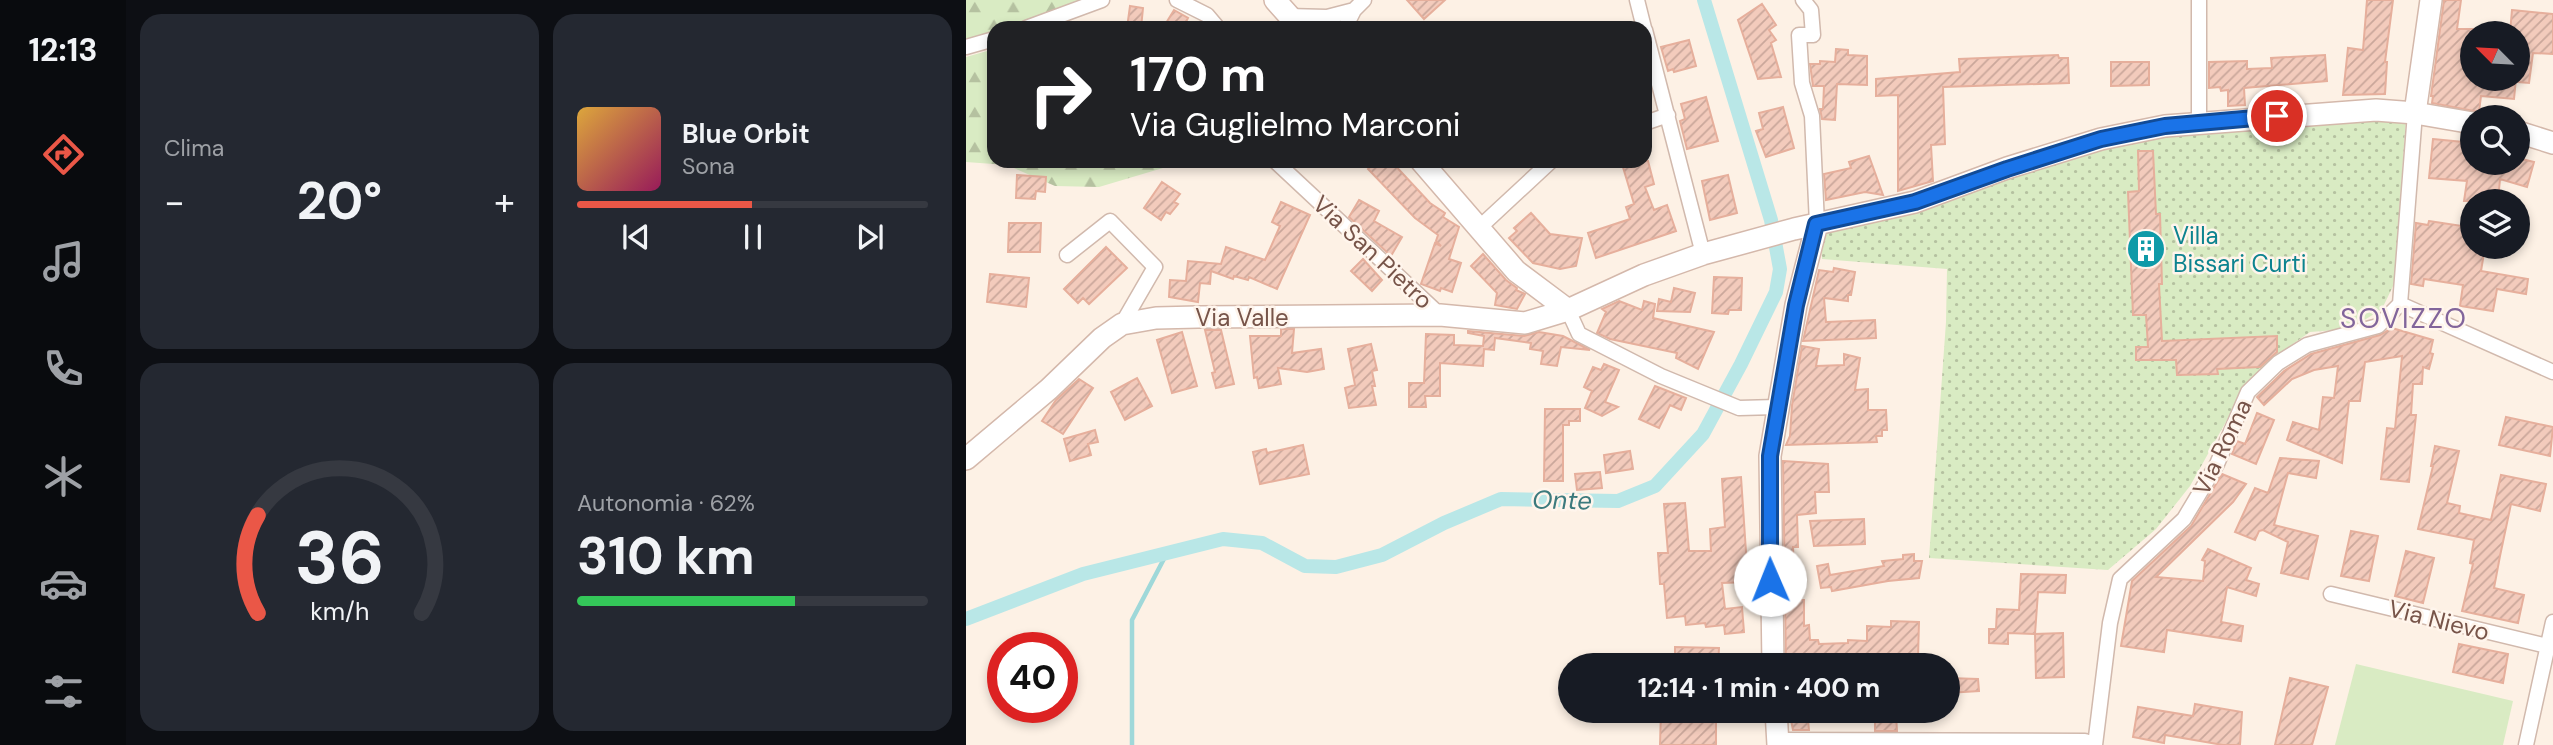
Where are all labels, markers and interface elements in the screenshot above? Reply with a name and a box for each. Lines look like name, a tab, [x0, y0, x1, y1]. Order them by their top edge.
north arrow	[2460, 21, 2530, 91]
map controls	[2460, 21, 2530, 259]
text: 12:13	[28, 29, 98, 71]
text: 170 m	[1130, 42, 1266, 106]
icon: right	[1015, 49, 1106, 140]
pin	[2247, 86, 2307, 146]
icon: arrive	[2258, 97, 2296, 135]
text: Via Guglielmo Marconi	[1130, 104, 1460, 146]
button: search	[2460, 105, 2530, 175]
text: Blue Orbit	[682, 117, 810, 151]
icon: directions	[39, 130, 88, 179]
text: Clima	[164, 133, 224, 163]
text: Sona	[682, 151, 735, 181]
text: 20°	[297, 167, 382, 235]
text: −	[164, 177, 185, 227]
text: +	[494, 177, 515, 227]
street label: Via San Pietro	[1306, 188, 1440, 316]
button: layers	[2460, 189, 2530, 259]
icon: previous	[617, 218, 655, 256]
icon: pause	[734, 218, 772, 256]
icon: next	[851, 218, 889, 256]
place label: Villa Bissari Curti	[2173, 220, 2306, 279]
building icon: Villa Bissari Curti	[2125, 228, 2167, 270]
icon: music	[39, 237, 88, 286]
district label: SOVIZZO	[2340, 300, 2468, 337]
street label: Via Valle	[1195, 302, 1289, 333]
icon: phone	[39, 344, 88, 393]
street label: Via Roma	[2185, 394, 2259, 500]
icon: climate	[39, 452, 88, 501]
water label: Onte	[1532, 482, 1592, 518]
text: Autonomia · 62%	[577, 488, 755, 518]
text: 36	[294, 511, 385, 606]
text: 310 km	[577, 522, 755, 590]
position arrow	[1733, 543, 1807, 617]
icon: car	[39, 559, 88, 608]
street label: Via Nievo	[2385, 592, 2493, 648]
text: km/h	[310, 595, 369, 628]
speed limit sign: 40	[987, 632, 1078, 723]
icon: filters	[39, 667, 88, 716]
text: 12:14 · 1 min · 400 m	[1638, 671, 1880, 705]

